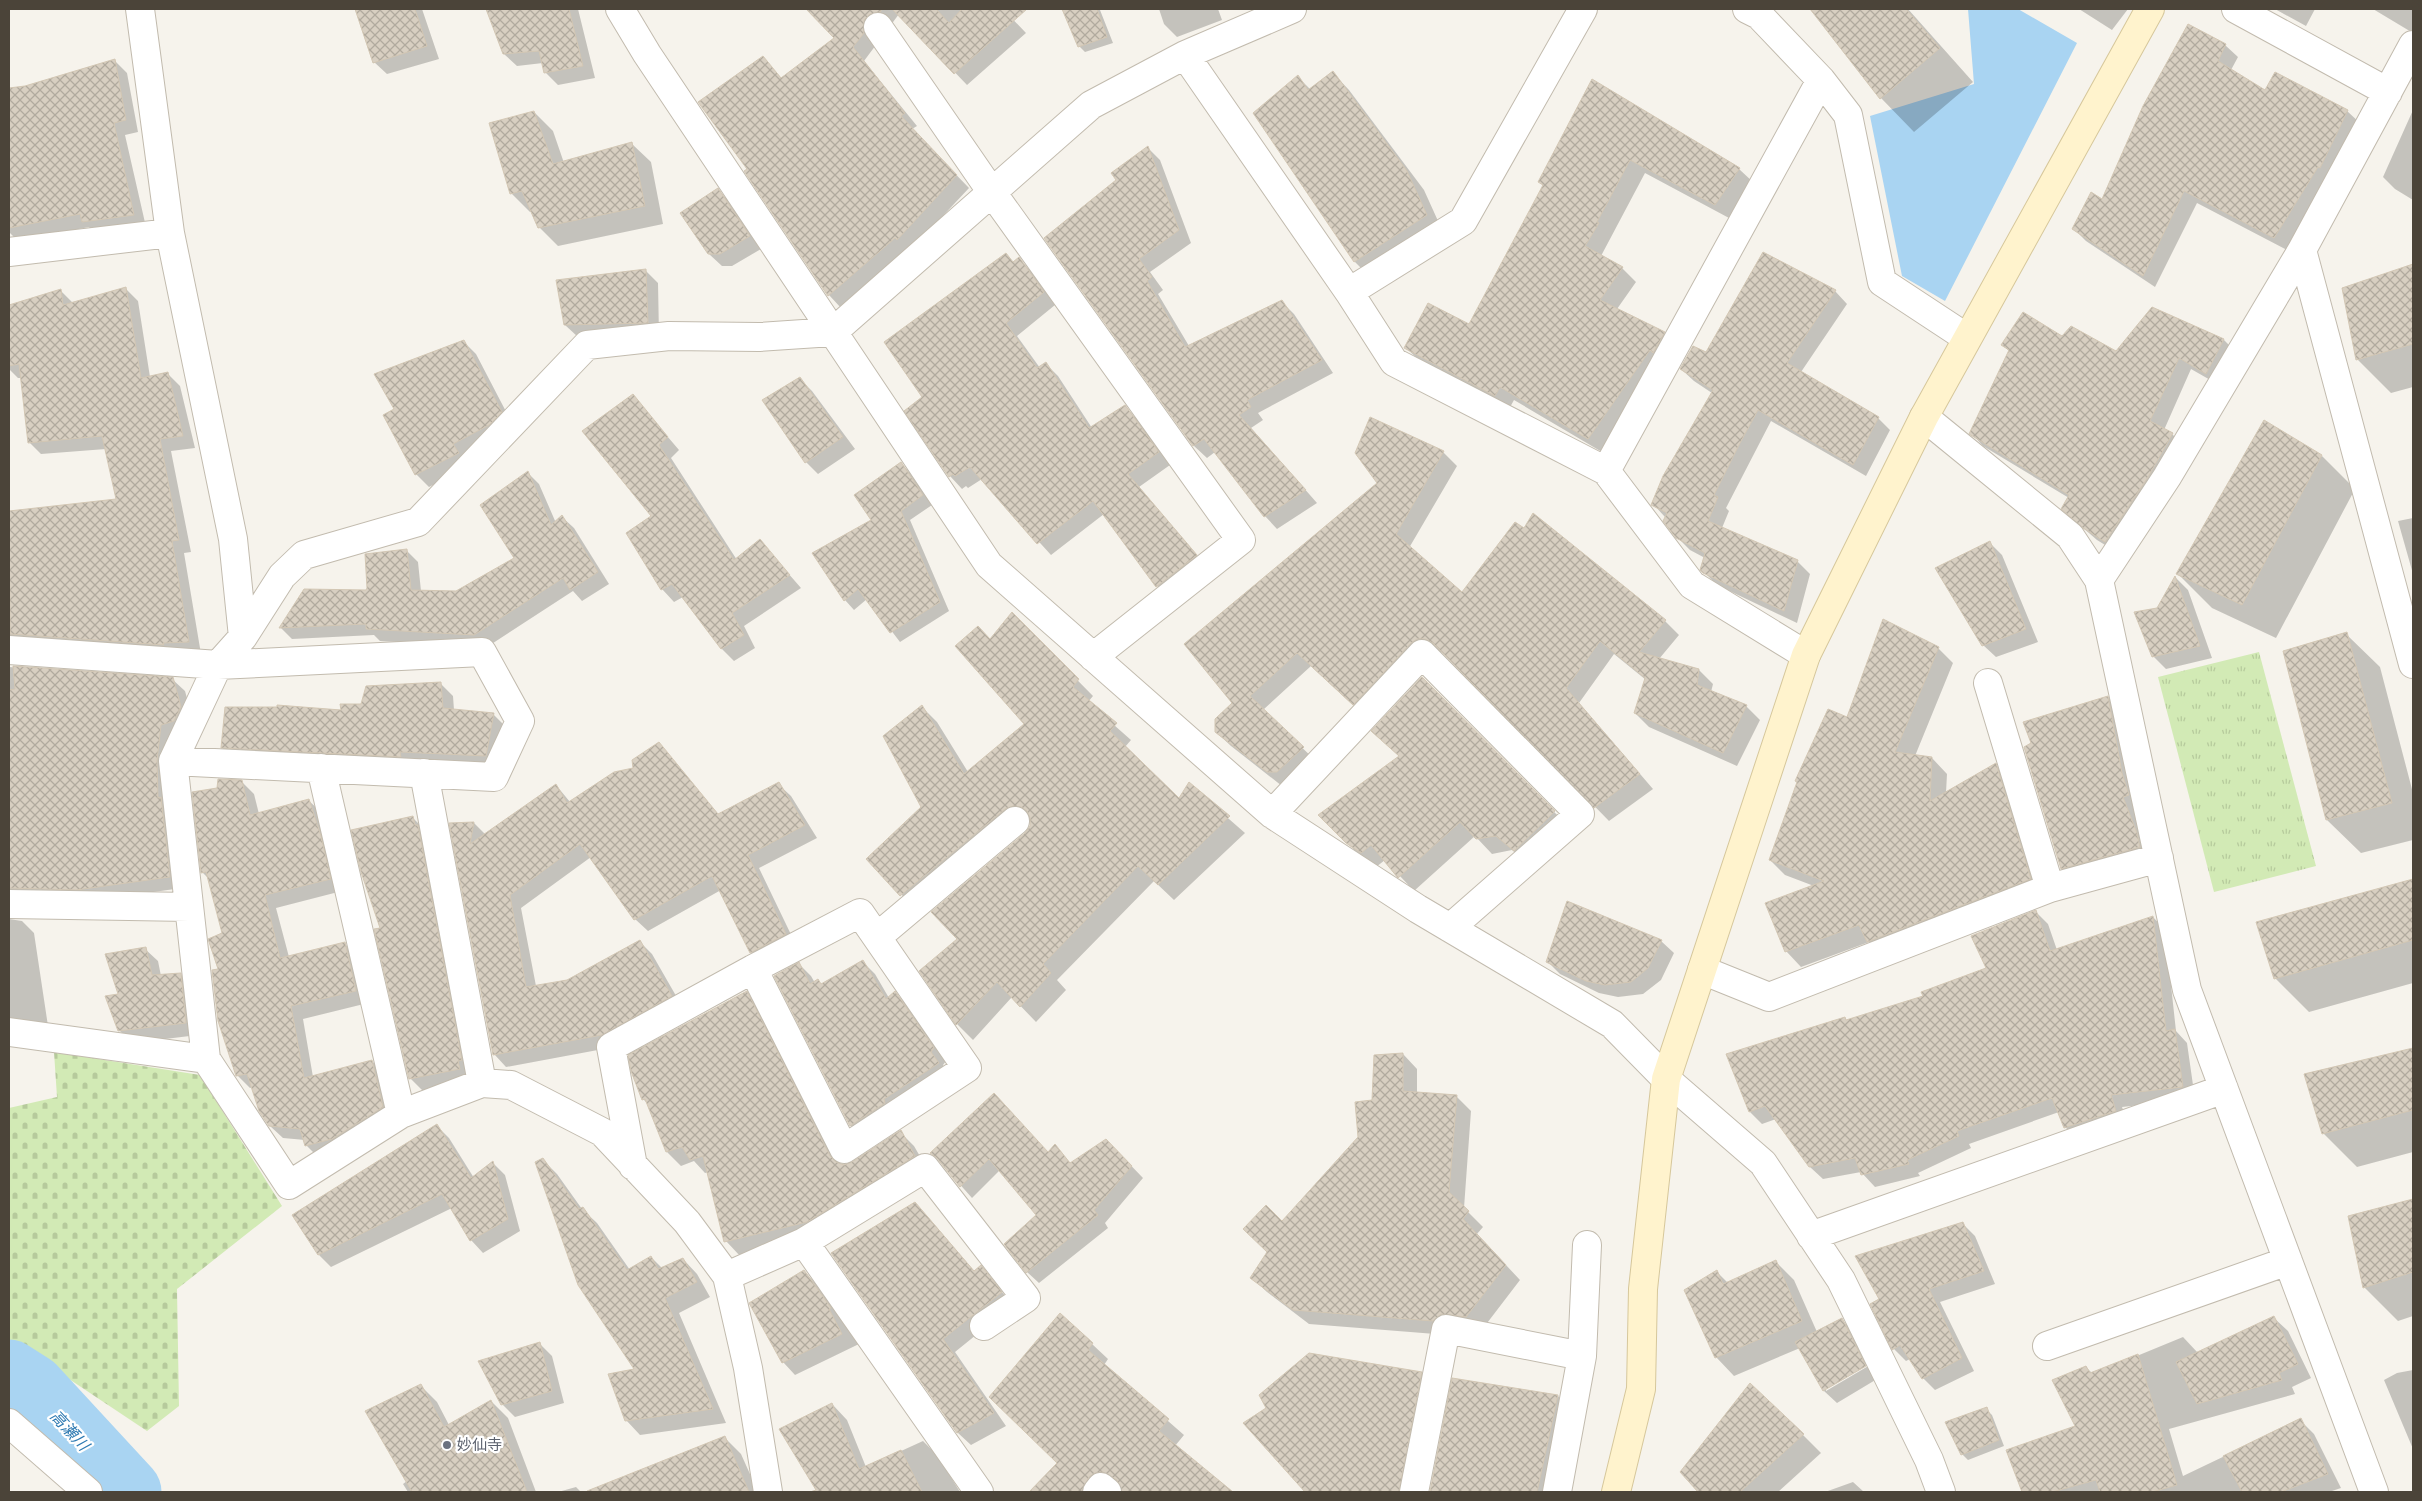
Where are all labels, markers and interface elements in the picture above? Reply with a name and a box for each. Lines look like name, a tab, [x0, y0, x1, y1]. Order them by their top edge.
water label: 高瀬川	[46, 1406, 94, 1456]
place label: 妙仙寺	[457, 1436, 502, 1454]
marker: 妙仙寺	[441, 1439, 453, 1451]

